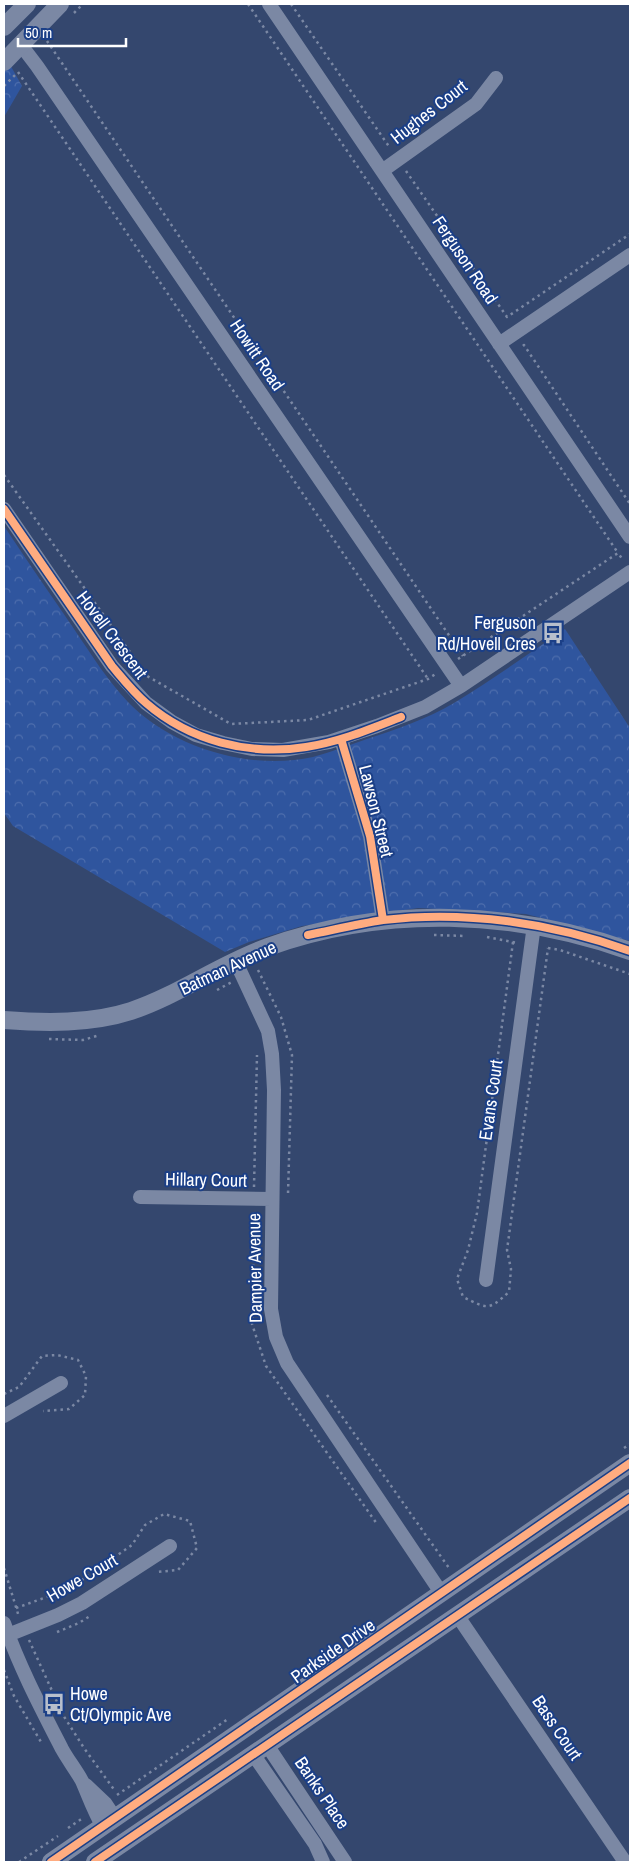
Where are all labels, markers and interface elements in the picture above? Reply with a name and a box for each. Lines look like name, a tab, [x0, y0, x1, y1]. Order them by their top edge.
scale bar	[18, 15, 125, 47]
text: 50 m	[25, 22, 52, 43]
street label: Hughes Court	[385, 74, 472, 149]
street label: Ferguson Road	[427, 211, 504, 309]
street label: Howitt Road	[224, 314, 290, 395]
street label: Hovell Crescent	[71, 586, 154, 684]
place label: Ferguson Rd/Hovell Cres	[437, 610, 536, 656]
bus stop icon: Ferguson Rd/Hovell Cres	[540, 620, 566, 646]
street label: Lawson Street	[353, 762, 400, 860]
street label: Batman Avenue	[175, 934, 280, 1001]
street label: Evans Court	[472, 1058, 509, 1142]
street label: Hillary Court	[165, 1166, 247, 1193]
street label: Dampier Avenue	[241, 1213, 268, 1323]
street label: Howe Court	[42, 1547, 122, 1608]
street label: Parkside Drive	[286, 1612, 380, 1689]
place label: Howe Ct/Olympic Ave	[70, 1681, 171, 1727]
street label: Bass Court	[527, 1690, 588, 1765]
bus stop icon: Howe Ct/Olympic Ave	[41, 1691, 67, 1717]
street label: Banks Place	[289, 1752, 356, 1834]

